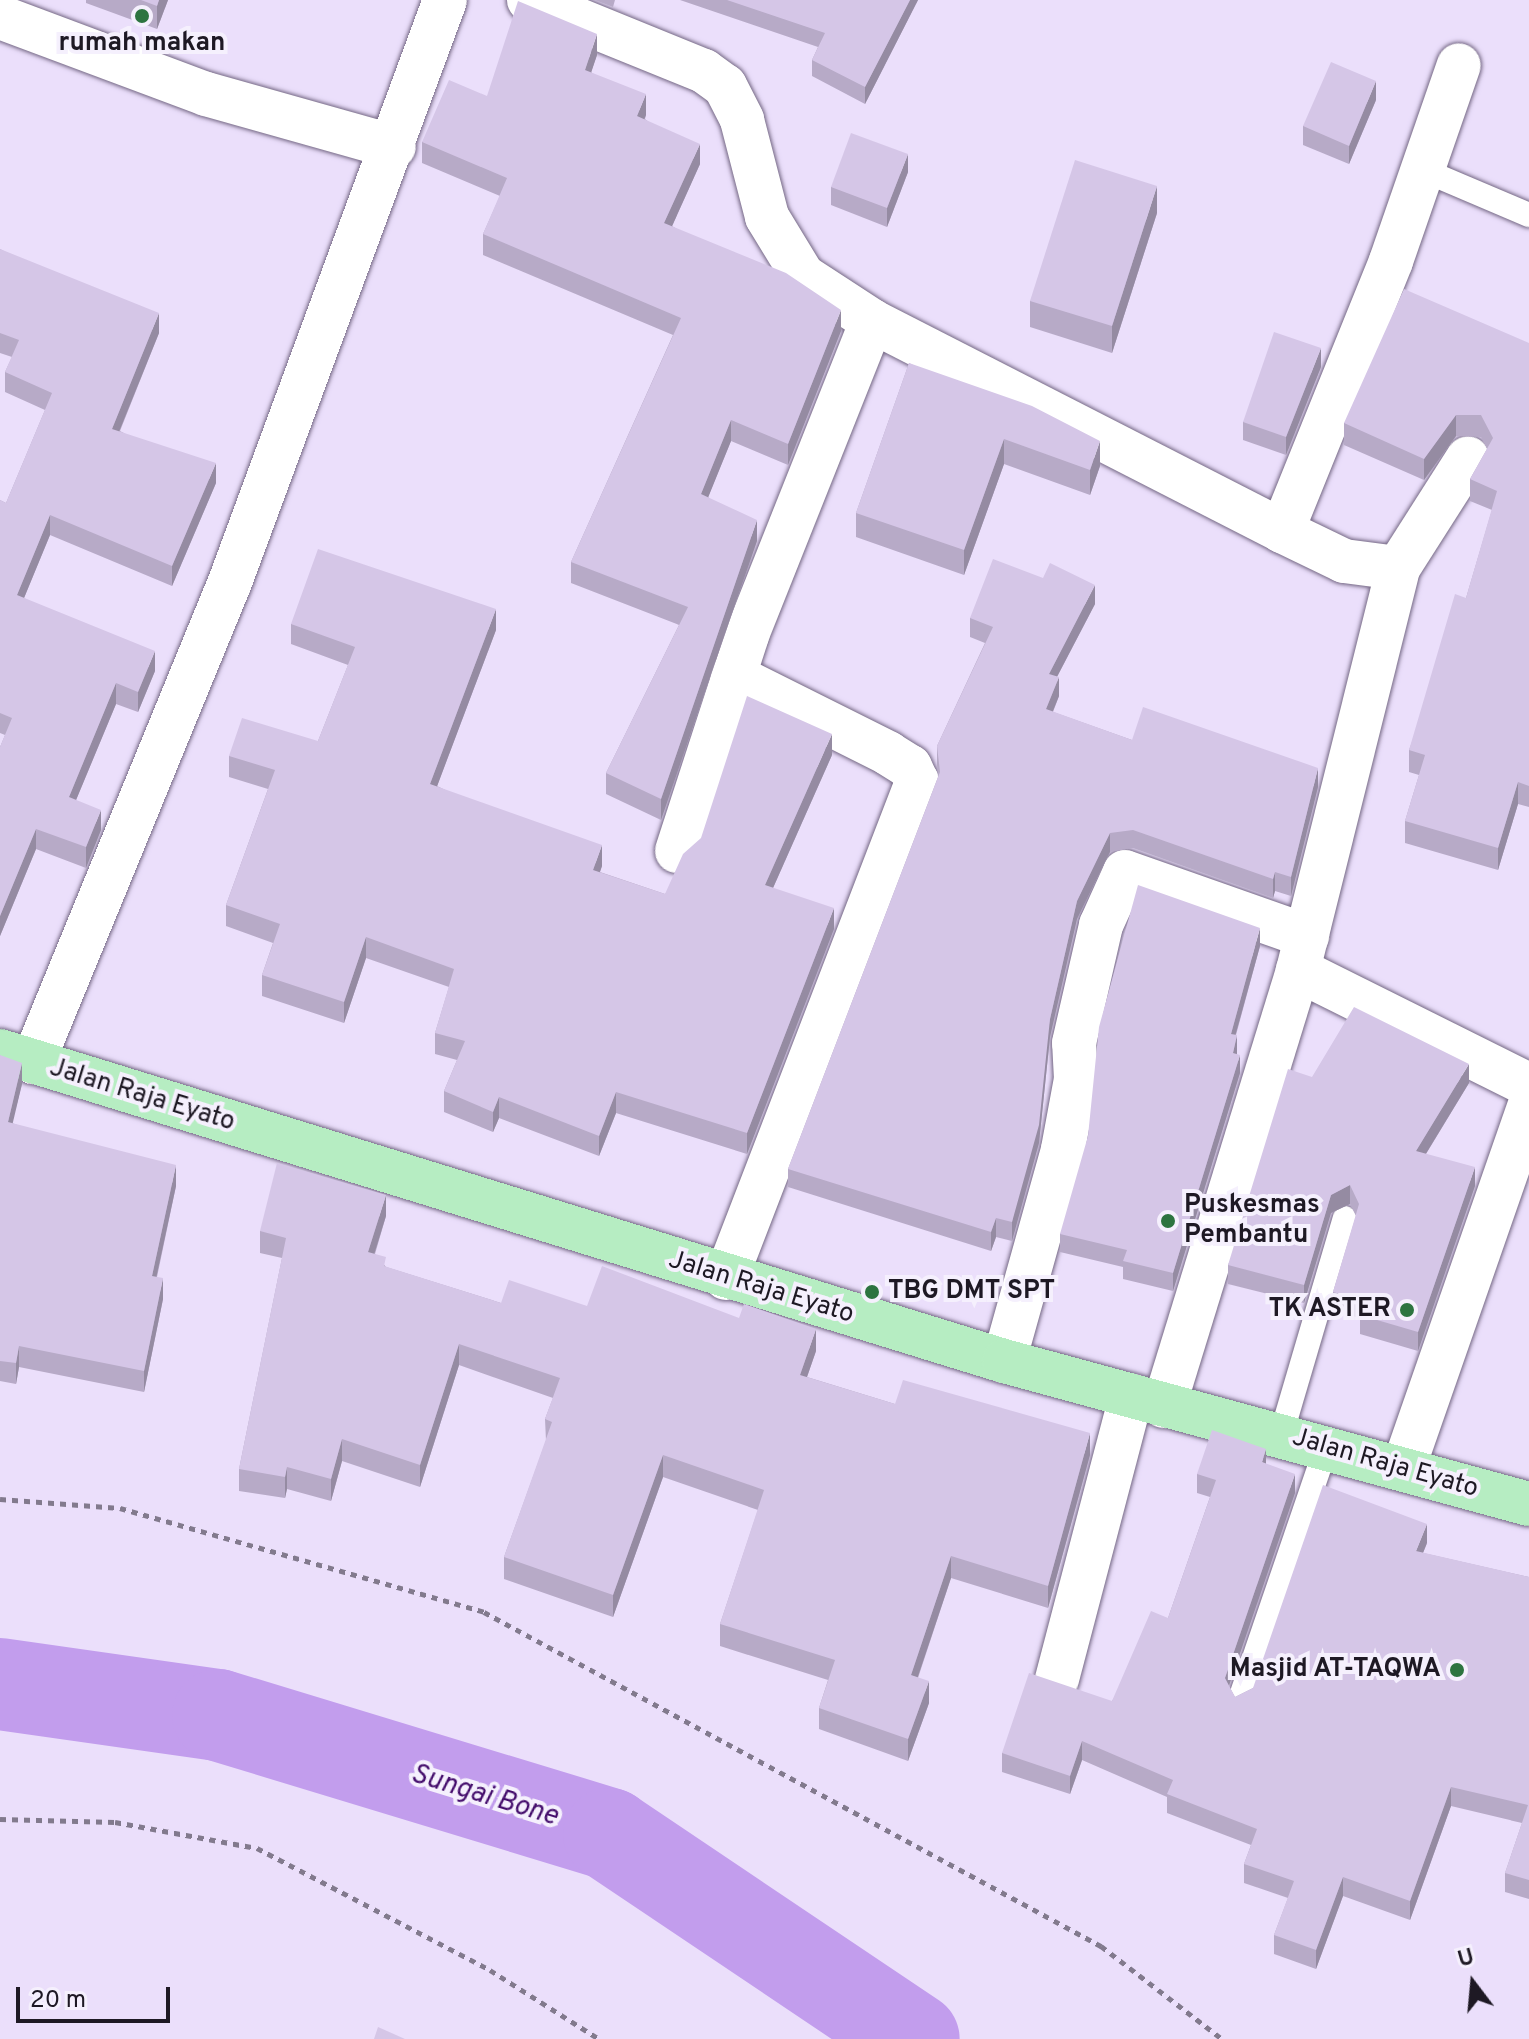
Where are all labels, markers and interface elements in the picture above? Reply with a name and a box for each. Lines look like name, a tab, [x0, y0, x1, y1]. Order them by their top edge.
marker: rumah makan	[133, 7, 151, 25]
place label: rumah makan	[59, 28, 225, 60]
street label: Jalan Raja Eyato	[46, 1053, 238, 1139]
place label: Puskesmas Pembantu	[1184, 1190, 1320, 1252]
marker: Puskesmas Pembantu	[1159, 1212, 1177, 1230]
street label: Jalan Raja Eyato	[665, 1245, 857, 1331]
place label: TBG DMT SPT	[888, 1276, 1055, 1308]
marker: TBG DMT SPT	[863, 1283, 881, 1301]
place label: TK ASTER	[1267, 1294, 1391, 1326]
marker: TK ASTER	[1398, 1301, 1416, 1319]
street label: Jalan Raja Eyato	[1288, 1423, 1482, 1505]
place label: Masjid AT-TAQWA	[1229, 1654, 1441, 1686]
marker: Masjid AT-TAQWA	[1448, 1661, 1466, 1679]
water label: Sungai Bone	[406, 1758, 562, 1834]
north arrow	[1433, 1943, 1513, 2023]
text: U	[1455, 1944, 1477, 1975]
scale bar	[20, 1971, 174, 2021]
text: 20 m	[30, 1986, 86, 2016]

